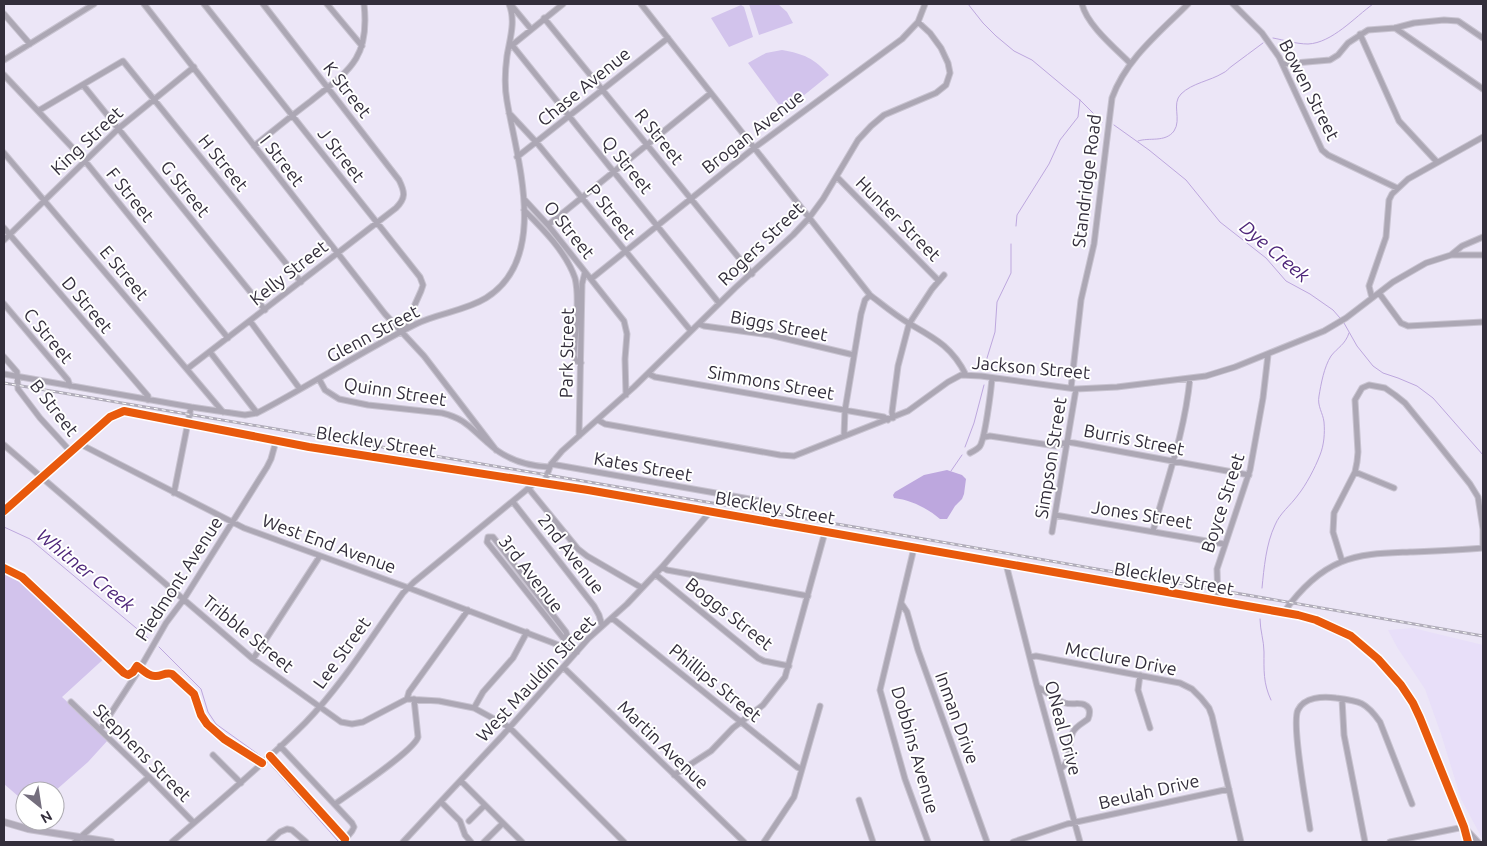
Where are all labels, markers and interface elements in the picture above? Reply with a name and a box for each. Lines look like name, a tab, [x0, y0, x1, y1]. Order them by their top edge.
street label: Bowen Street	[1276, 36, 1344, 143]
street label: Chase Avenue	[533, 43, 634, 130]
street label: K Street	[320, 57, 376, 121]
street label: Brogan Avenue	[698, 85, 807, 177]
street label: King Street	[46, 102, 126, 179]
street label: R Street	[631, 105, 688, 168]
street label: Standridge Road	[1068, 113, 1104, 249]
street label: J Street	[314, 123, 369, 185]
street label: H Street	[195, 130, 253, 195]
street label: I Street	[257, 131, 309, 190]
street label: Q Street	[598, 132, 657, 198]
street label: G Street	[157, 156, 214, 220]
street label: F Street	[103, 163, 159, 225]
street label: Hunter Street	[852, 172, 945, 265]
street label: P Street	[584, 180, 640, 243]
street label: O Street	[540, 197, 599, 262]
street label: Rogers Street	[713, 198, 807, 289]
water label: Dye Creek	[1236, 215, 1315, 287]
street label: Kelly Street	[246, 236, 331, 309]
street label: E Street	[96, 241, 153, 303]
street label: D Street	[59, 272, 117, 336]
street label: Glenn Street	[323, 300, 422, 366]
street label: C Street	[20, 304, 77, 367]
street label: Biggs Street	[729, 306, 830, 344]
street label: Park Street	[555, 308, 577, 398]
street label: Jackson Street	[971, 352, 1091, 382]
street label: Simmons Street	[706, 361, 836, 403]
street label: Quinn Street	[342, 373, 448, 410]
street label: B Street	[27, 375, 83, 439]
street label: Simpson Street	[1031, 396, 1070, 520]
street label: Burris Street	[1082, 419, 1186, 459]
street label: Bleckley Street	[315, 422, 438, 460]
street label: Kates Street	[593, 448, 694, 484]
street label: Boyce Street	[1197, 451, 1248, 555]
street label: Bleckley Street	[714, 487, 837, 527]
street label: Jones Street	[1090, 496, 1194, 532]
street label: West End Avenue	[260, 510, 399, 577]
street label: 2nd Avenue	[534, 510, 609, 597]
street label: Piedmont Avenue	[131, 513, 226, 644]
water label: Whitner Creek	[33, 524, 140, 616]
street label: 3rd Avenue	[496, 531, 568, 616]
street label: Bleckley Street	[1113, 558, 1236, 598]
street label: Boggs Street	[682, 573, 777, 653]
street label: Tribble Street	[199, 591, 298, 676]
street label: West Mauldin Street	[472, 611, 599, 745]
street label: Lee Street	[309, 613, 374, 692]
street label: McClure Drive	[1064, 637, 1179, 679]
street label: Phillips Street	[666, 639, 765, 725]
street label: Inman Drive	[932, 669, 984, 766]
street label: ONeal Drive	[1042, 678, 1086, 777]
street label: Dobbins Avenue	[888, 684, 944, 816]
street label: Martin Avenue	[614, 696, 713, 793]
street label: Stephens Street	[90, 699, 196, 805]
street label: Beulah Drive	[1097, 770, 1201, 812]
north arrow	[15, 781, 65, 831]
text: N	[38, 808, 55, 827]

